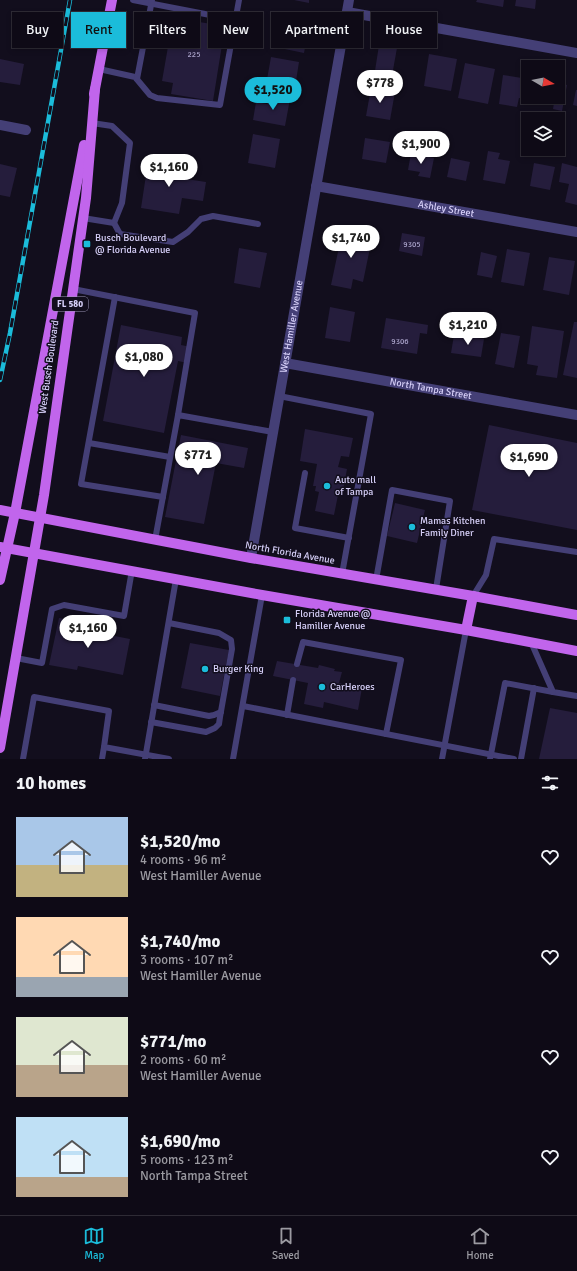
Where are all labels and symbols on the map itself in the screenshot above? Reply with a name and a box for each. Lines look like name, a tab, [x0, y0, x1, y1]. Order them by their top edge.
house number: 225	[188, 49, 200, 59]
north arrow	[521, 60, 565, 104]
pin: $778	[356, 70, 404, 104]
pin: $1,520	[240, 77, 306, 111]
pin: $1,900	[388, 131, 454, 165]
pin: $1,160	[136, 154, 202, 188]
street label: Ashley Street	[417, 198, 475, 220]
pin: $1,740	[318, 225, 384, 259]
place label: Busch Boulevard @ Florida Avenue	[95, 232, 170, 256]
marker: Busch Boulevard @ Florida Avenue	[82, 239, 92, 249]
house number: 9305	[403, 239, 421, 249]
street label: West Hamiller Avenue	[278, 279, 306, 374]
road number: FL 580	[52, 297, 88, 311]
pin: $1,210	[435, 312, 501, 346]
street label: West Busch Boulevard	[36, 319, 62, 415]
house number: 9306	[391, 336, 409, 346]
pin: $1,080	[111, 344, 177, 378]
street label: North Tampa Street	[389, 376, 473, 402]
pin: $771	[174, 442, 222, 476]
pin: $1,690	[496, 444, 562, 478]
place label: Auto mall of Tampa	[335, 474, 376, 498]
marker: Auto mall of Tampa	[322, 481, 332, 491]
place label: Mamas Kitchen Family Diner	[420, 515, 485, 539]
marker: Mamas Kitchen Family Diner	[407, 522, 417, 532]
street label: North Florida Avenue	[244, 539, 336, 567]
place label: Florida Avenue @ Hamiller Avenue	[295, 608, 371, 632]
pin: $1,160	[55, 615, 121, 649]
marker: Florida Avenue @ Hamiller Avenue	[282, 615, 292, 625]
place label: Burger King	[213, 663, 264, 675]
marker: Burger King	[200, 664, 210, 674]
place label: CarHeroes	[330, 681, 375, 693]
marker: CarHeroes	[317, 682, 327, 692]

